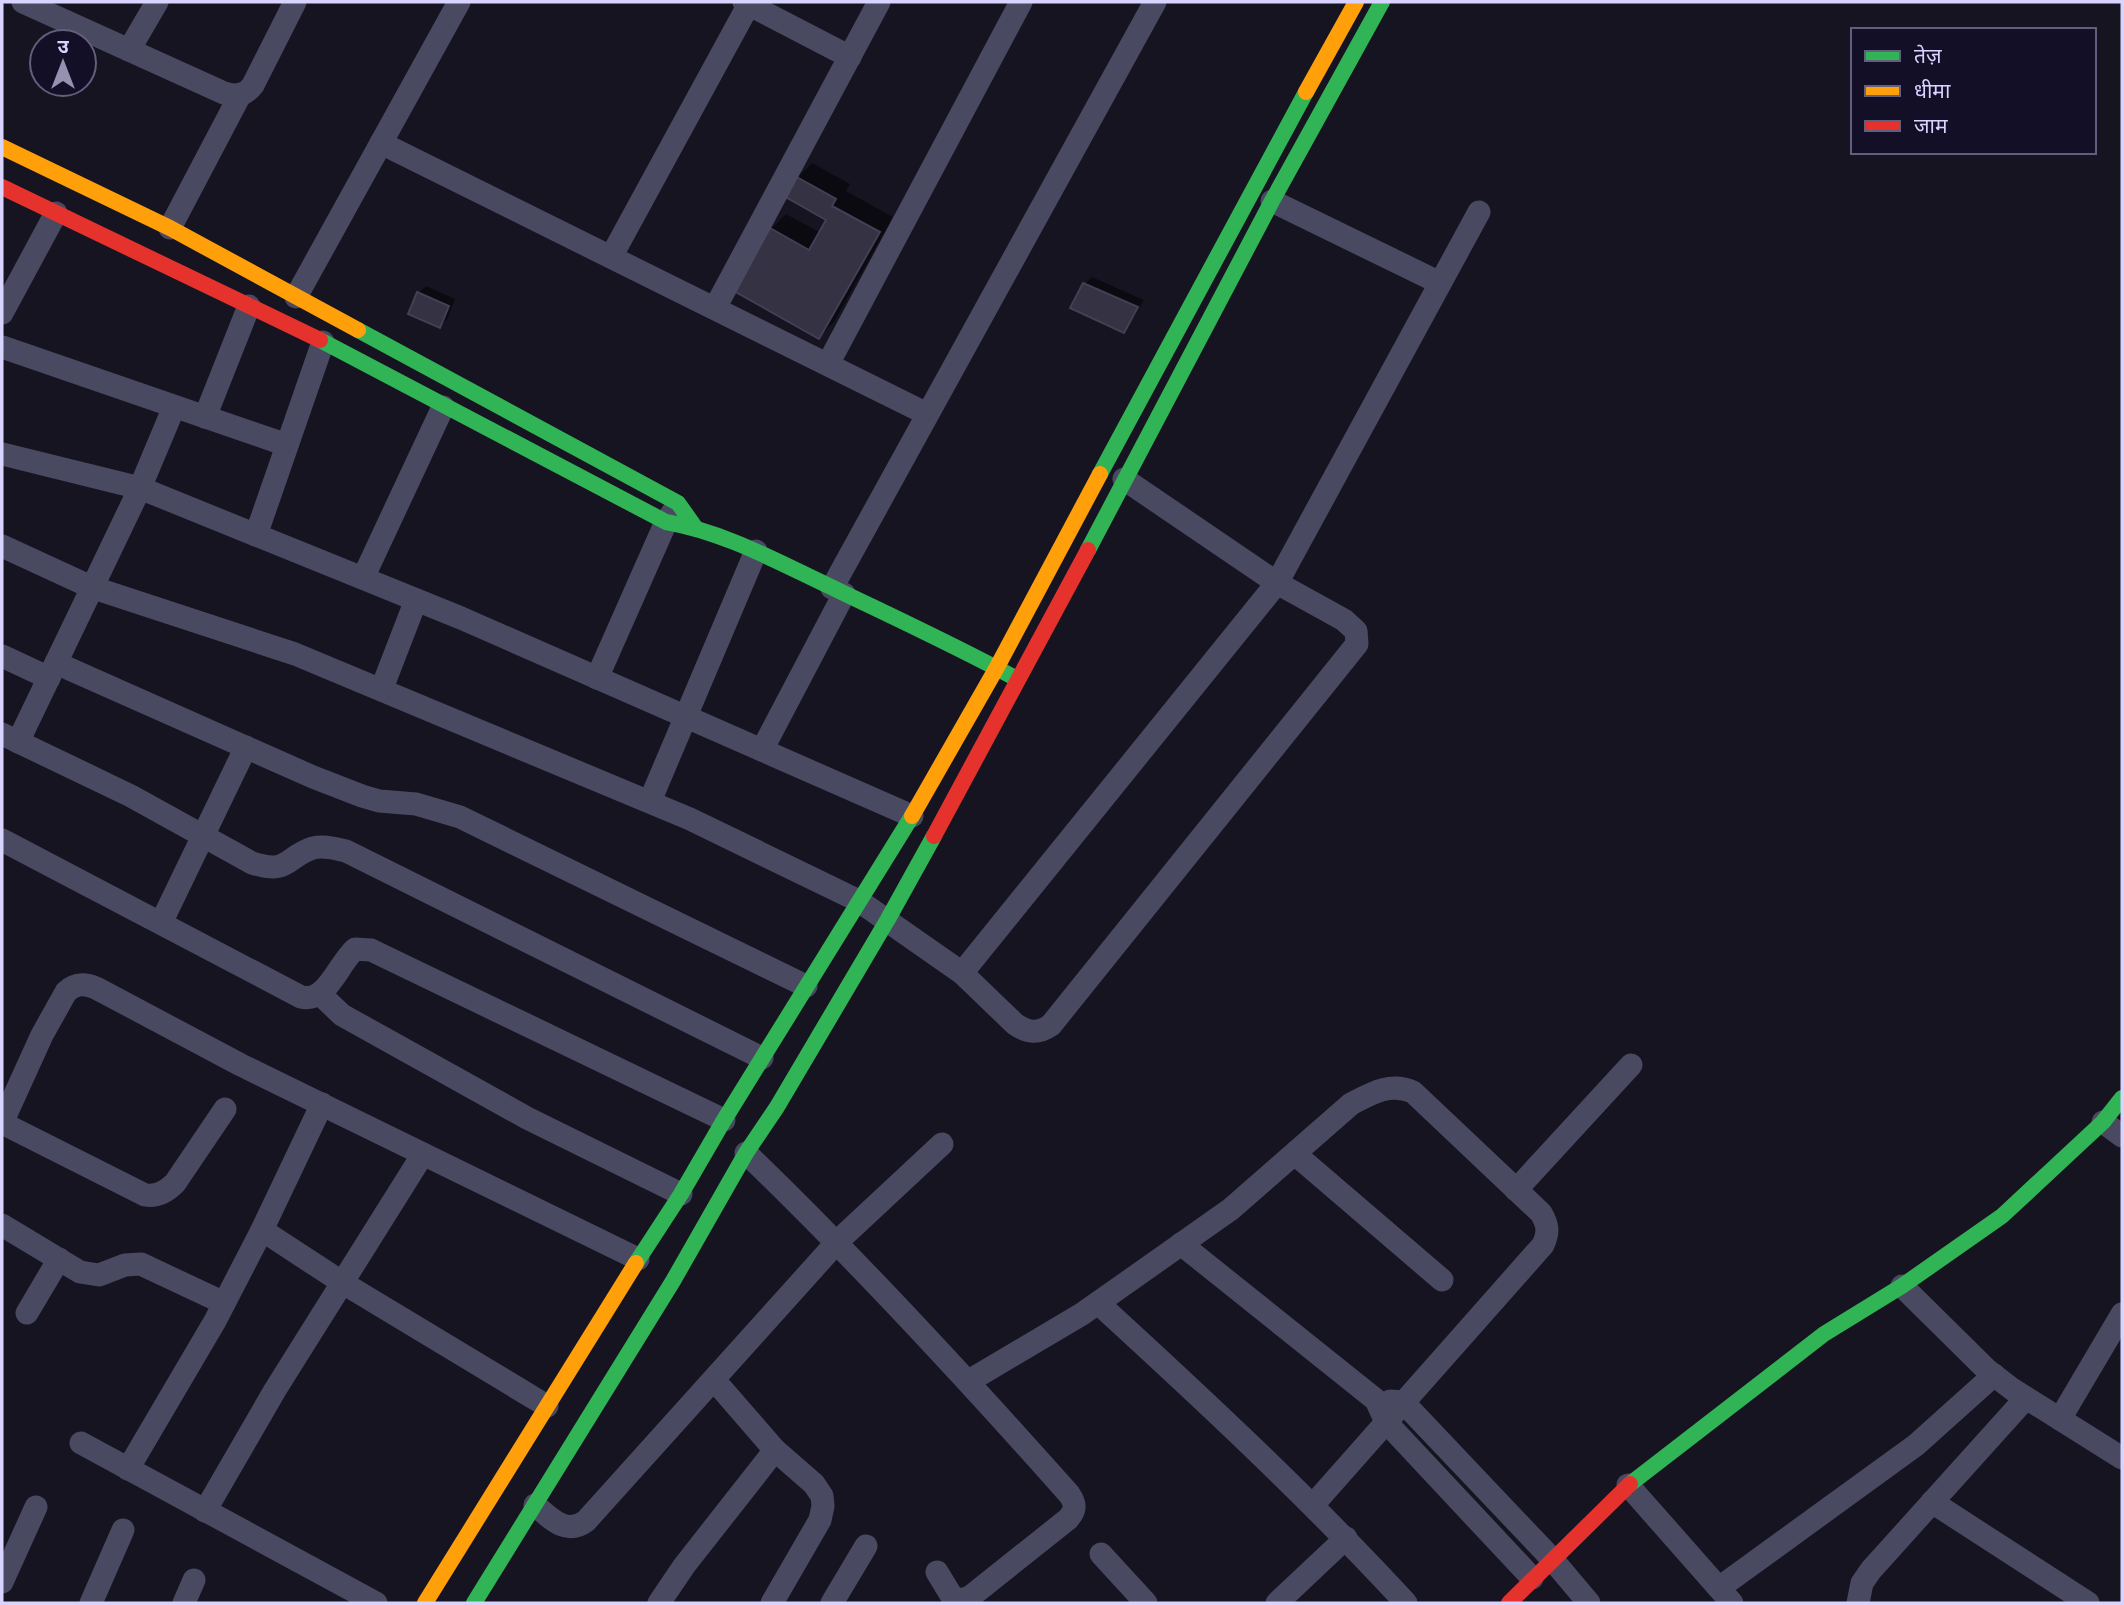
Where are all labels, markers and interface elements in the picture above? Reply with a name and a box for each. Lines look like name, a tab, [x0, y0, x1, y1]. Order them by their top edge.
north arrow	[28, 28, 98, 98]
legend	[1851, 28, 2096, 154]
text: उ	[57, 33, 69, 59]
text: तेज़	[1914, 41, 1942, 69]
text: धीमा	[1914, 76, 1951, 104]
text: जाम	[1914, 111, 1948, 139]

